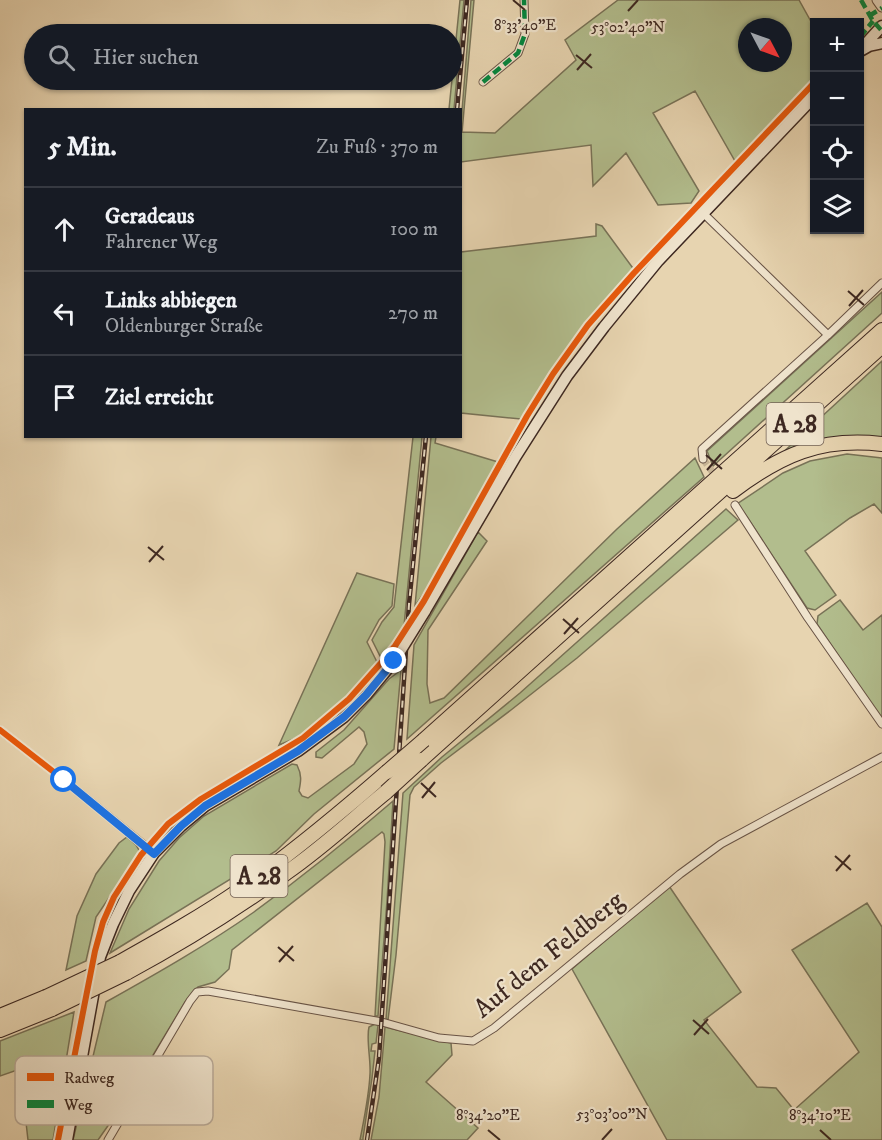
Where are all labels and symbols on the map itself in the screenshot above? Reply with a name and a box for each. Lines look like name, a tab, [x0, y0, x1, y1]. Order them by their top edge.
text: 8°33'40"E	[494, 16, 556, 35]
text: 53°02'40"N	[591, 18, 665, 37]
north arrow	[738, 18, 792, 72]
road number: A 28	[766, 403, 824, 445]
route end	[380, 647, 406, 673]
route start	[50, 766, 76, 792]
road number: A 28	[230, 855, 288, 897]
street label: Auf dem Feldberg	[467, 884, 631, 1026]
legend	[15, 1056, 213, 1125]
text: Radweg	[64, 1068, 114, 1088]
text: Weg	[63, 1095, 93, 1115]
text: 53°03'00"N	[576, 1105, 648, 1124]
text: 8°34'20"E	[456, 1106, 520, 1125]
text: 8°34'10"E	[789, 1106, 851, 1125]

